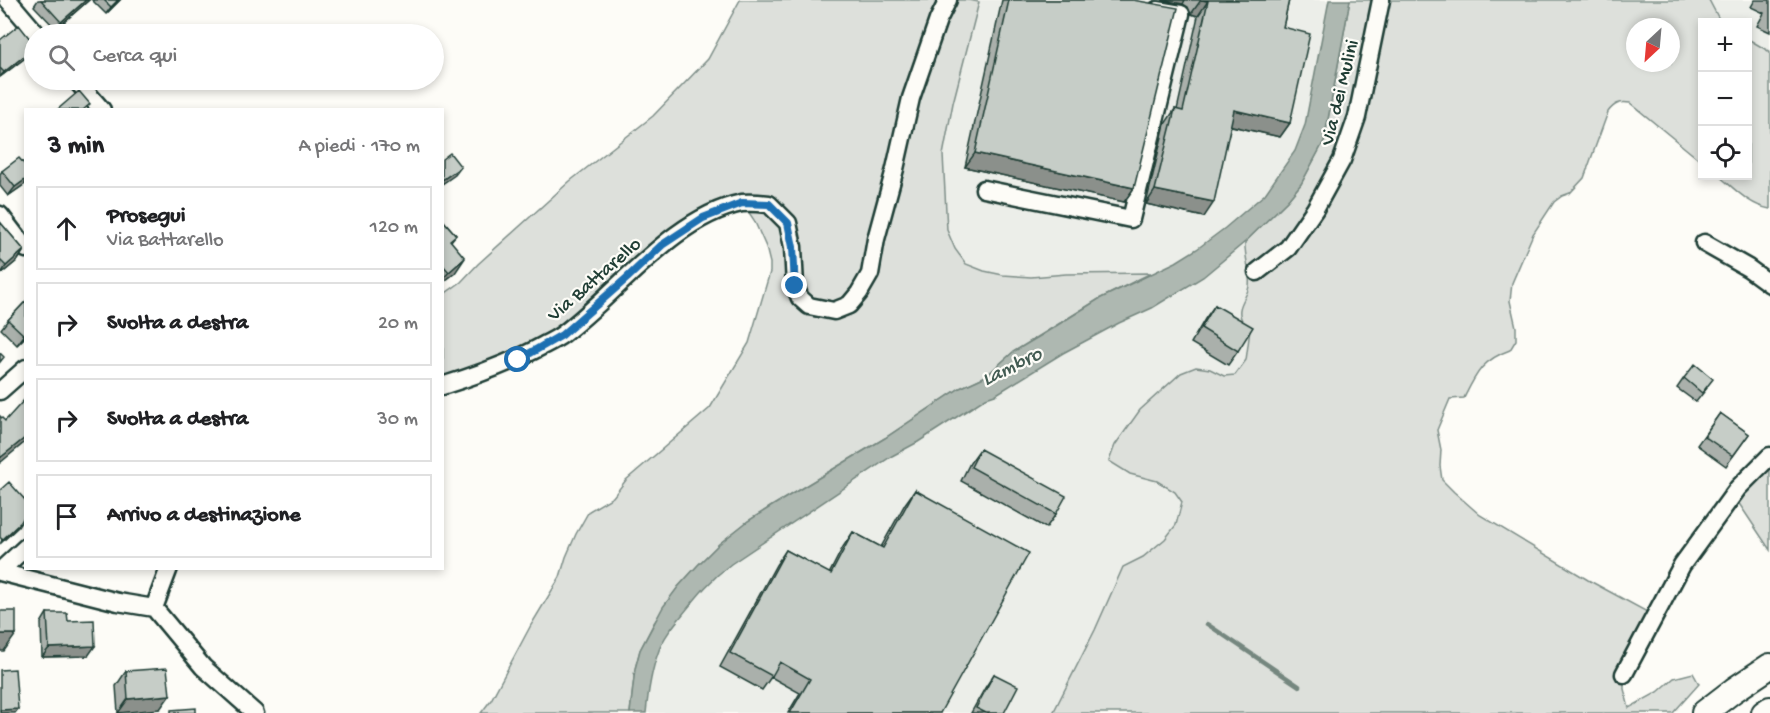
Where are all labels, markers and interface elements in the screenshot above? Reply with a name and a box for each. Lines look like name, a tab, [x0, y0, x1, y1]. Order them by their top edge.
north arrow	[1626, 18, 1680, 72]
map controls	[1698, 18, 1752, 180]
button: +	[1698, 18, 1752, 72]
search box	[24, 24, 444, 90]
street label: Via dei Mulini	[1317, 38, 1366, 149]
icon: search	[45, 41, 78, 74]
text: Cerca qui	[93, 44, 177, 70]
button: −	[1698, 72, 1752, 126]
button: locate	[1698, 126, 1752, 180]
text: 3 min	[48, 132, 104, 163]
text: A piedi · 170 m	[298, 136, 420, 159]
text: Prosegui	[107, 204, 185, 230]
icon: ahead	[50, 212, 83, 245]
text: 120 m	[370, 217, 418, 240]
text: Via Battarello	[107, 230, 224, 253]
street label: Via Battarello	[543, 234, 647, 328]
route end	[781, 272, 807, 298]
icon: right	[50, 308, 83, 341]
text: Svolta a destra	[107, 311, 248, 337]
text: 20 m	[378, 313, 418, 336]
water label: Lambro	[978, 342, 1048, 393]
route start	[504, 346, 530, 372]
icon: right	[50, 404, 83, 437]
text: Svolta a destra	[107, 407, 248, 433]
text: 30 m	[377, 409, 418, 432]
icon: arrive	[50, 500, 83, 533]
text: Arrivo a destinazione	[107, 503, 301, 529]

